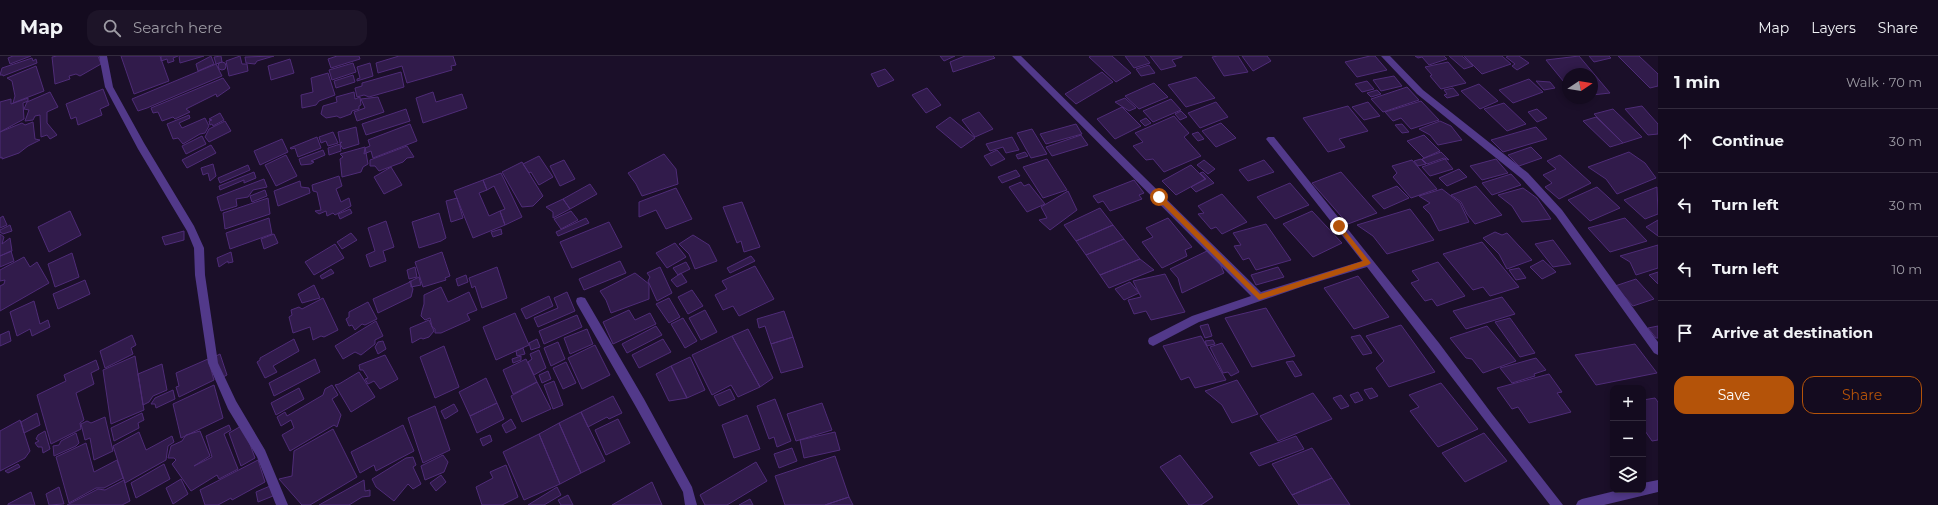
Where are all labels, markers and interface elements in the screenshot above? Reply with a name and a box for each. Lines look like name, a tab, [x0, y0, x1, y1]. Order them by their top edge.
search box	[87, 10, 367, 46]
text: Map	[20, 16, 63, 39]
icon: search	[101, 17, 123, 39]
text: Search here	[133, 18, 222, 37]
text: Map	[1758, 19, 1789, 37]
text: Layers	[1811, 19, 1856, 37]
text: Share	[1878, 19, 1918, 37]
north arrow	[1562, 68, 1598, 104]
text: 1 min	[1674, 72, 1720, 92]
text: Walk · 70 m	[1846, 74, 1922, 90]
icon: ahead	[1674, 130, 1696, 152]
text: Continue	[1712, 131, 1784, 150]
text: 30 m	[1889, 133, 1922, 149]
route start	[1150, 188, 1168, 206]
icon: left	[1674, 194, 1696, 216]
text: Turn left	[1712, 195, 1779, 214]
text: 30 m	[1889, 197, 1922, 213]
route end	[1330, 217, 1348, 235]
icon: left	[1674, 258, 1696, 280]
text: Turn left	[1712, 259, 1779, 278]
text: 10 m	[1892, 261, 1922, 277]
icon: arrive	[1674, 322, 1696, 344]
text: Arrive at destination	[1712, 323, 1873, 342]
button: Save	[1674, 376, 1794, 414]
button: Share	[1802, 376, 1922, 414]
map controls	[1610, 385, 1646, 493]
button: +	[1610, 385, 1646, 421]
button: −	[1610, 421, 1646, 457]
button: layers	[1610, 457, 1646, 493]

